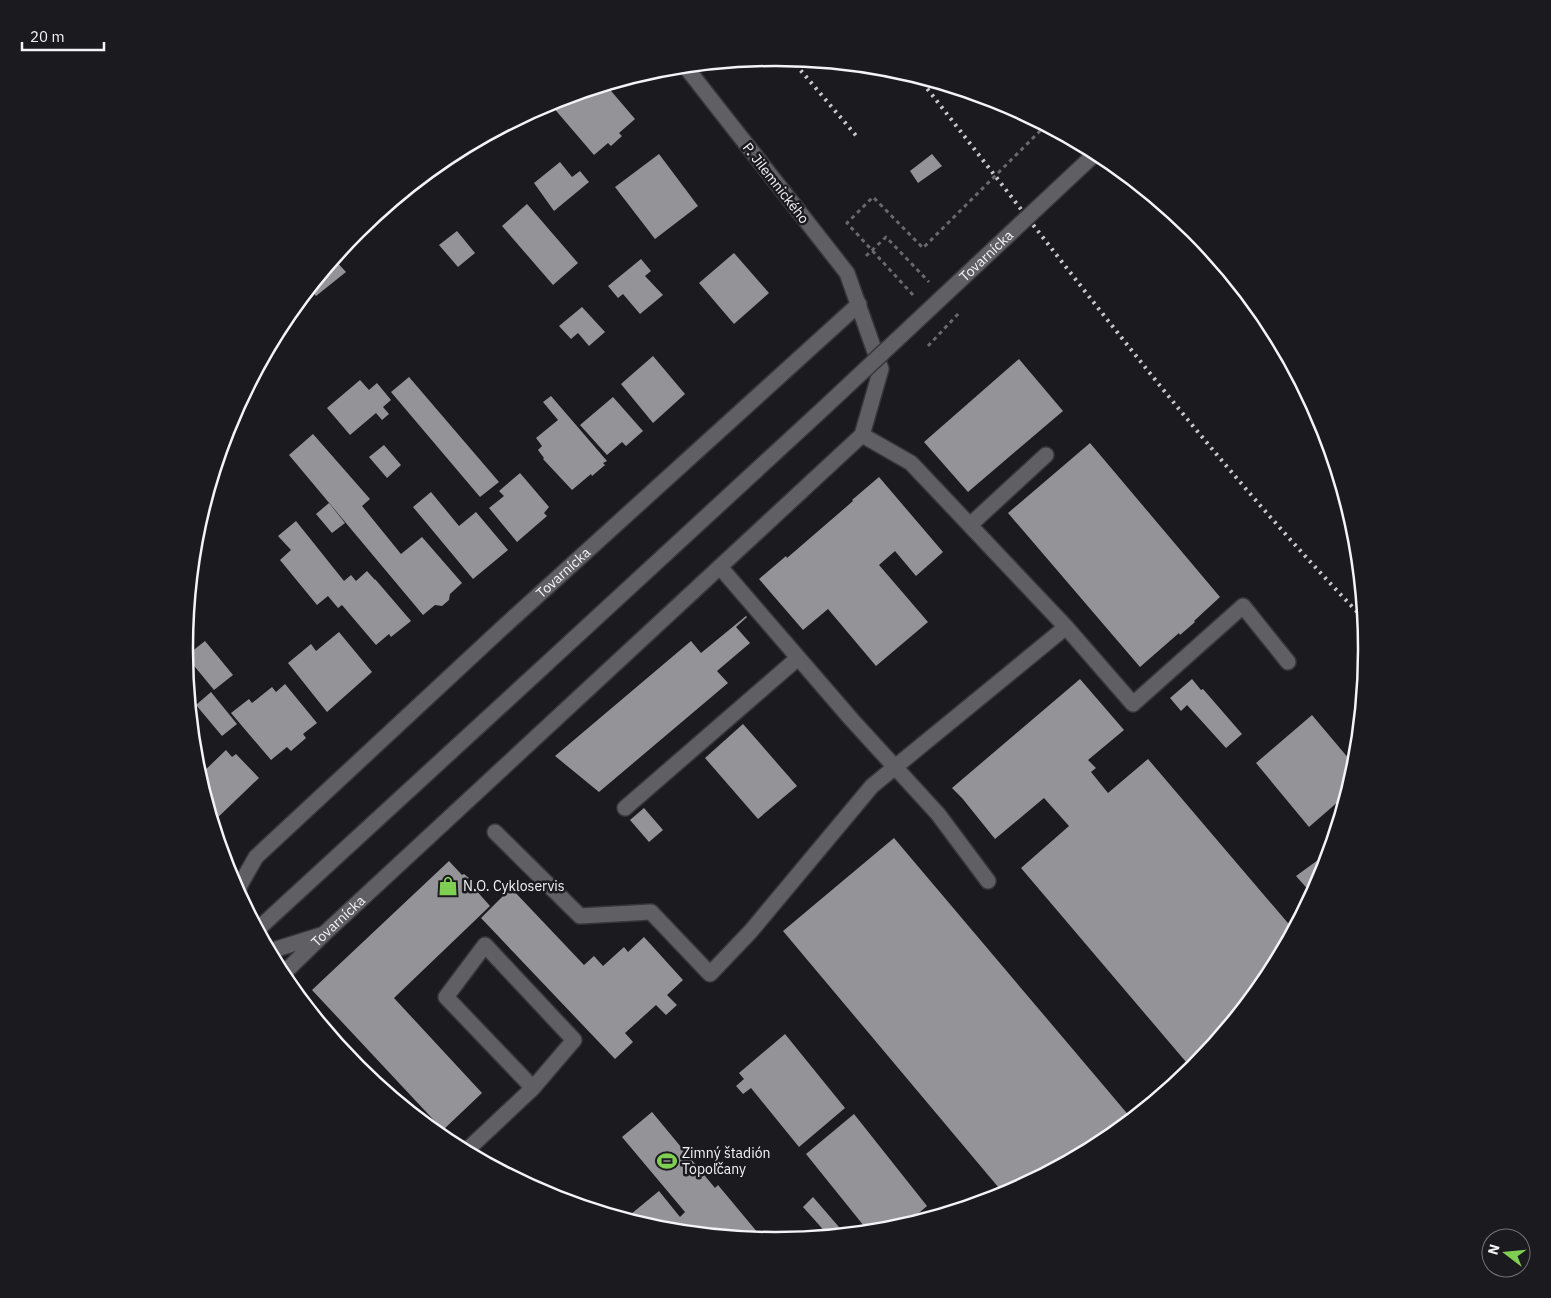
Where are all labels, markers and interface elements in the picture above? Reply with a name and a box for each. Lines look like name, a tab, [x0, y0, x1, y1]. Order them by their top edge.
scale bar	[22, 20, 105, 52]
text: 20 m	[30, 27, 65, 46]
street label: P. Jilemnického	[739, 139, 813, 227]
street label: Tovarnícka	[955, 226, 1017, 286]
street label: Tovarnícka	[532, 543, 595, 602]
shop icon: N.O. Cykloservis	[437, 875, 459, 897]
place label: N.O. Cykloservis	[463, 877, 565, 895]
street label: Tovarnícka	[307, 891, 369, 951]
place label: Zimný štadión Topoľčany	[682, 1144, 771, 1178]
sports icon: Zimný štadión Topoľčany	[656, 1150, 678, 1172]
north arrow	[1481, 1228, 1531, 1278]
text: N	[1483, 1242, 1504, 1257]

